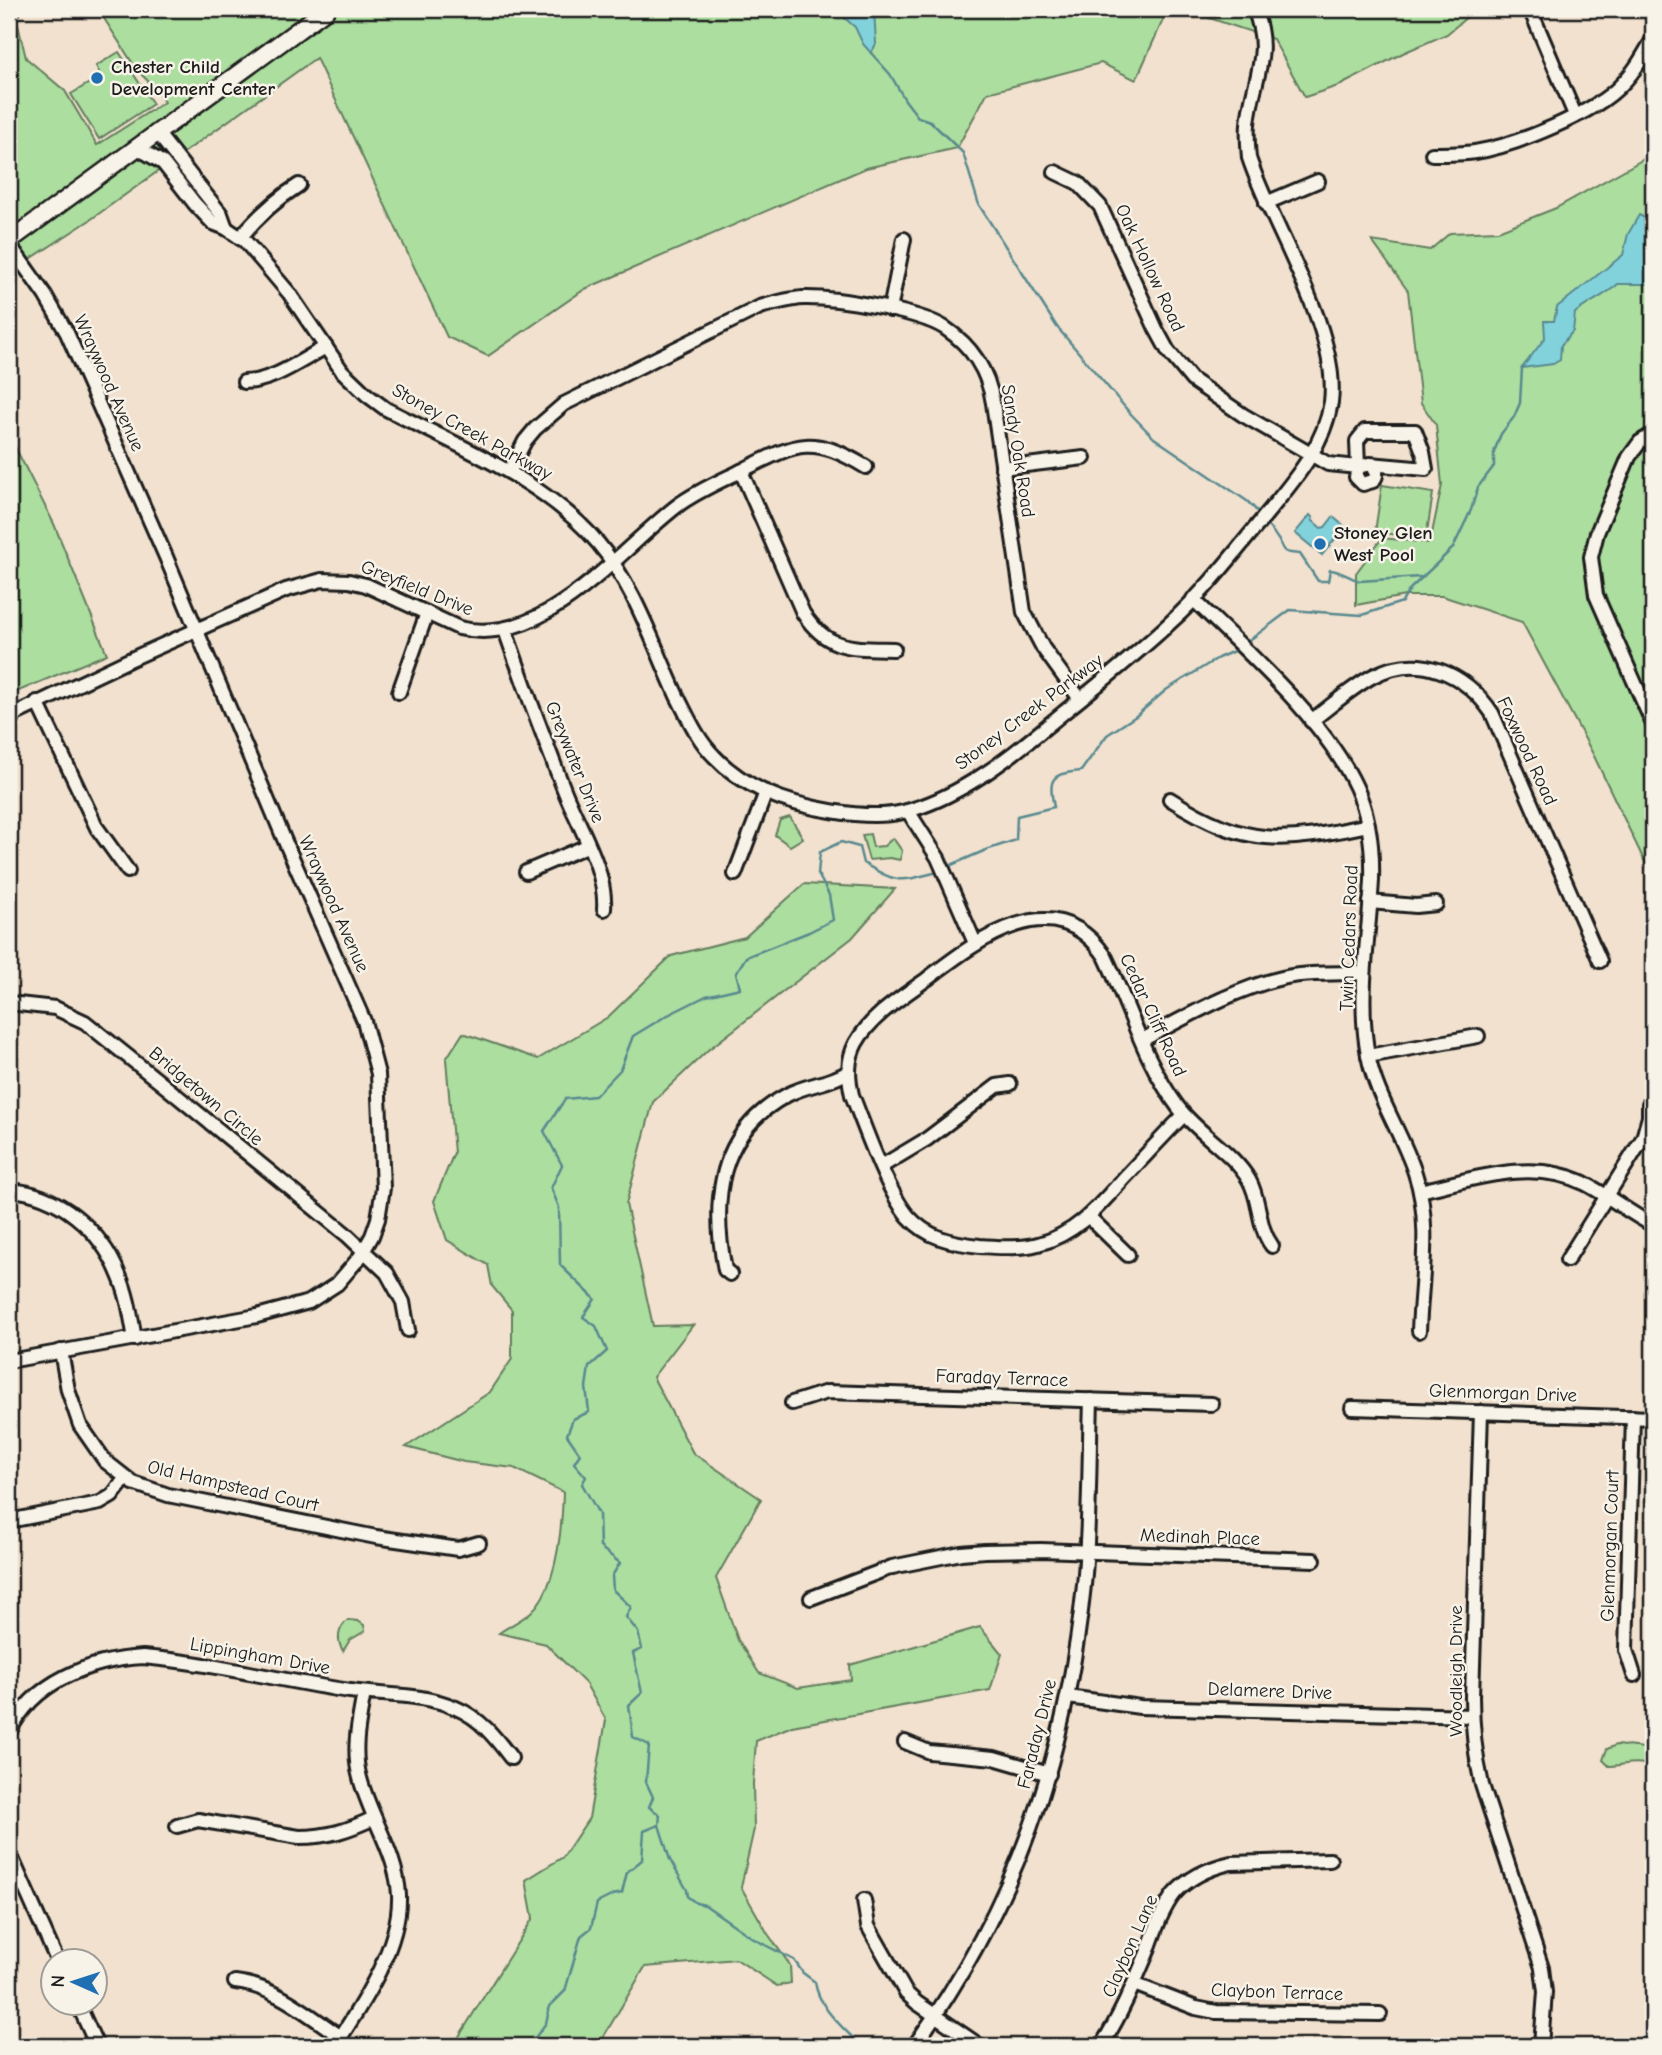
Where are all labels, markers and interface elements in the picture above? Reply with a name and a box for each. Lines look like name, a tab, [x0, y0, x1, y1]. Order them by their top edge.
place label: Chester Child Development Center	[111, 56, 275, 100]
marker: Chester Child Development Center	[89, 70, 105, 86]
street label: Oak Hollow Road	[1111, 201, 1189, 335]
street label: Wraywood Avenue	[69, 311, 149, 455]
street label: Stoney Creek Parkway	[388, 379, 556, 485]
street label: Sandy Oak Road	[997, 383, 1039, 519]
place label: Stoney Glen West Pool	[1334, 522, 1433, 566]
marker: Stoney Glen West Pool	[1312, 536, 1328, 552]
street label: Greyfield Drive	[358, 555, 476, 621]
street label: Stoney Creek Parkway	[951, 649, 1108, 775]
street label: Foxwood Road	[1492, 693, 1562, 809]
street label: Greywater Drive	[541, 698, 609, 826]
street label: Wraywood Avenue	[294, 832, 374, 976]
street label: Twin Cedars Road	[1335, 864, 1363, 1012]
street label: Cedar Cliff Road	[1115, 950, 1191, 1080]
street label: Bridgetown Circle	[145, 1042, 267, 1150]
street label: Faraday Terrace	[935, 1365, 1069, 1391]
street label: Glenmorgan Drive	[1429, 1379, 1577, 1407]
street label: Old Hampstead Court	[145, 1456, 321, 1517]
street label: Glenmorgan Court	[1596, 1469, 1624, 1622]
street label: Medinah Place	[1140, 1524, 1260, 1550]
street label: Woodleigh Drive	[1445, 1605, 1467, 1737]
street label: Lippingham Drive	[188, 1633, 332, 1679]
street label: Faraday Drive	[1013, 1677, 1061, 1791]
street label: Delamere Drive	[1207, 1678, 1333, 1704]
street label: Claybon Lane	[1098, 1891, 1162, 2001]
north arrow	[38, 1946, 108, 2016]
text: N	[47, 1974, 69, 1988]
street label: Claybon Terrace	[1210, 1979, 1344, 2005]

